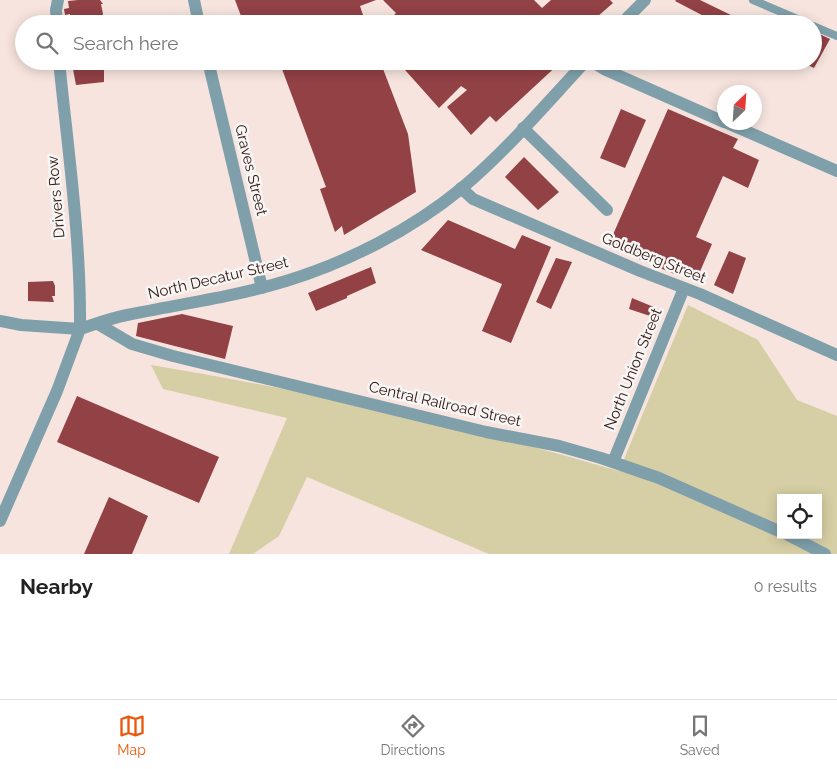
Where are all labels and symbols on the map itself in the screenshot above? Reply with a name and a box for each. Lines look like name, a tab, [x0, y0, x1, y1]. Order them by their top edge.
north arrow	[717, 85, 762, 130]
street label: Graves Street	[231, 123, 271, 217]
street label: Drivers Row	[43, 155, 69, 239]
street label: Goldberg Street	[599, 229, 709, 287]
street label: North Decatur Street	[146, 253, 290, 303]
street label: North Union Street	[600, 306, 666, 432]
street label: Central Railroad Street	[367, 378, 523, 430]

